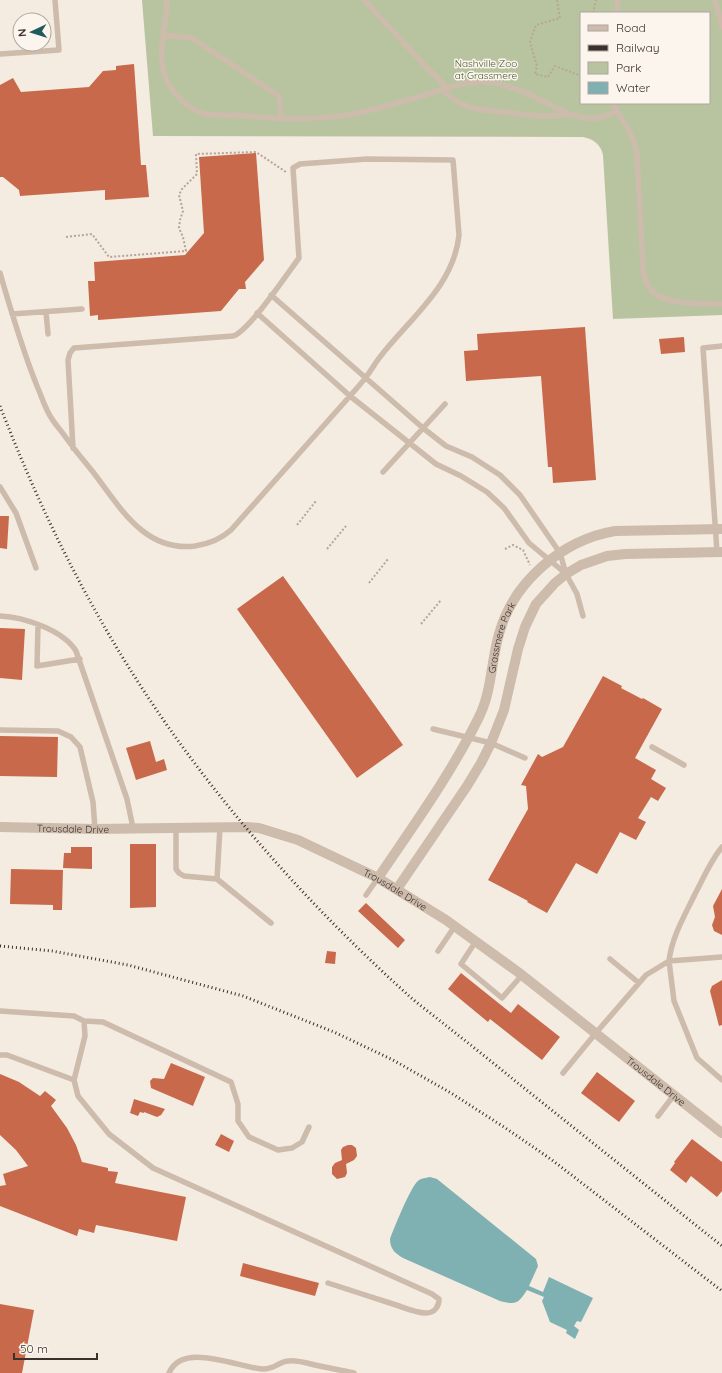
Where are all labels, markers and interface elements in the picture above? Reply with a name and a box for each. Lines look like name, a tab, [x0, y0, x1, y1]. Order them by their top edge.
north arrow	[12, 12, 52, 52]
legend	[580, 12, 710, 104]
text: Road	[616, 20, 646, 35]
text: N	[15, 28, 29, 37]
text: Railway	[616, 40, 660, 55]
park label: Nashville Zoo at Grassmere	[455, 57, 518, 82]
text: Park	[616, 60, 641, 75]
text: Water	[616, 80, 651, 95]
street label: Grassmere Park	[485, 599, 518, 674]
street label: Trousdale Drive	[37, 821, 110, 836]
street label: Trousdale Drive	[361, 865, 430, 914]
street label: Trousdale Drive	[624, 1053, 689, 1109]
scale bar	[14, 1335, 97, 1361]
text: 50 m	[20, 1341, 48, 1356]

